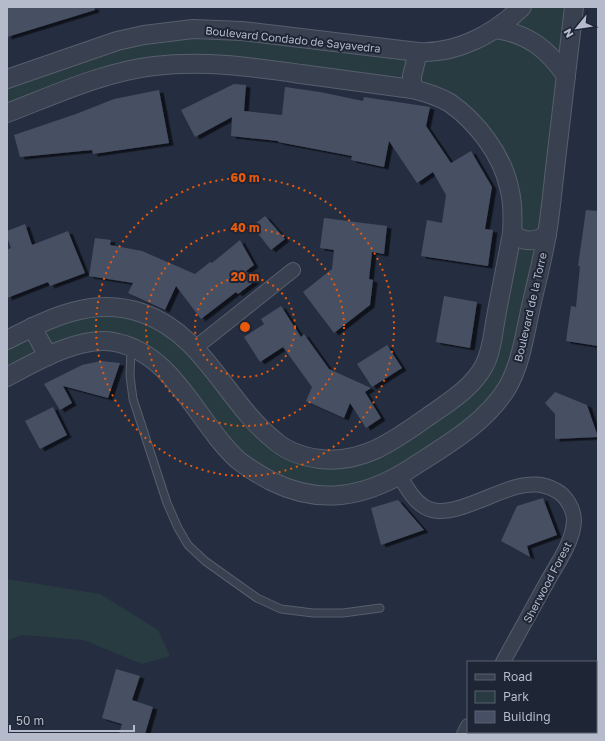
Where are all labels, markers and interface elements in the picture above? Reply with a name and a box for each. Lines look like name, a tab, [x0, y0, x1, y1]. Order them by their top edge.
north arrow	[557, 8, 597, 48]
street label: Boulevard Condado de Sayavedra	[205, 23, 381, 55]
text: N	[560, 26, 576, 40]
text: 60 m	[231, 170, 259, 185]
text: 40 m	[231, 220, 259, 235]
street label: Boulevard de la Torre	[511, 251, 549, 363]
text: 20 m	[231, 269, 259, 284]
centre of rings	[238, 320, 252, 334]
street label: Sherwood Forest	[520, 539, 574, 625]
legend	[467, 661, 597, 733]
text: Road	[503, 669, 532, 684]
text: Park	[503, 689, 529, 704]
scale bar	[10, 707, 134, 733]
text: Building	[503, 709, 551, 724]
text: 50 m	[16, 713, 44, 728]

